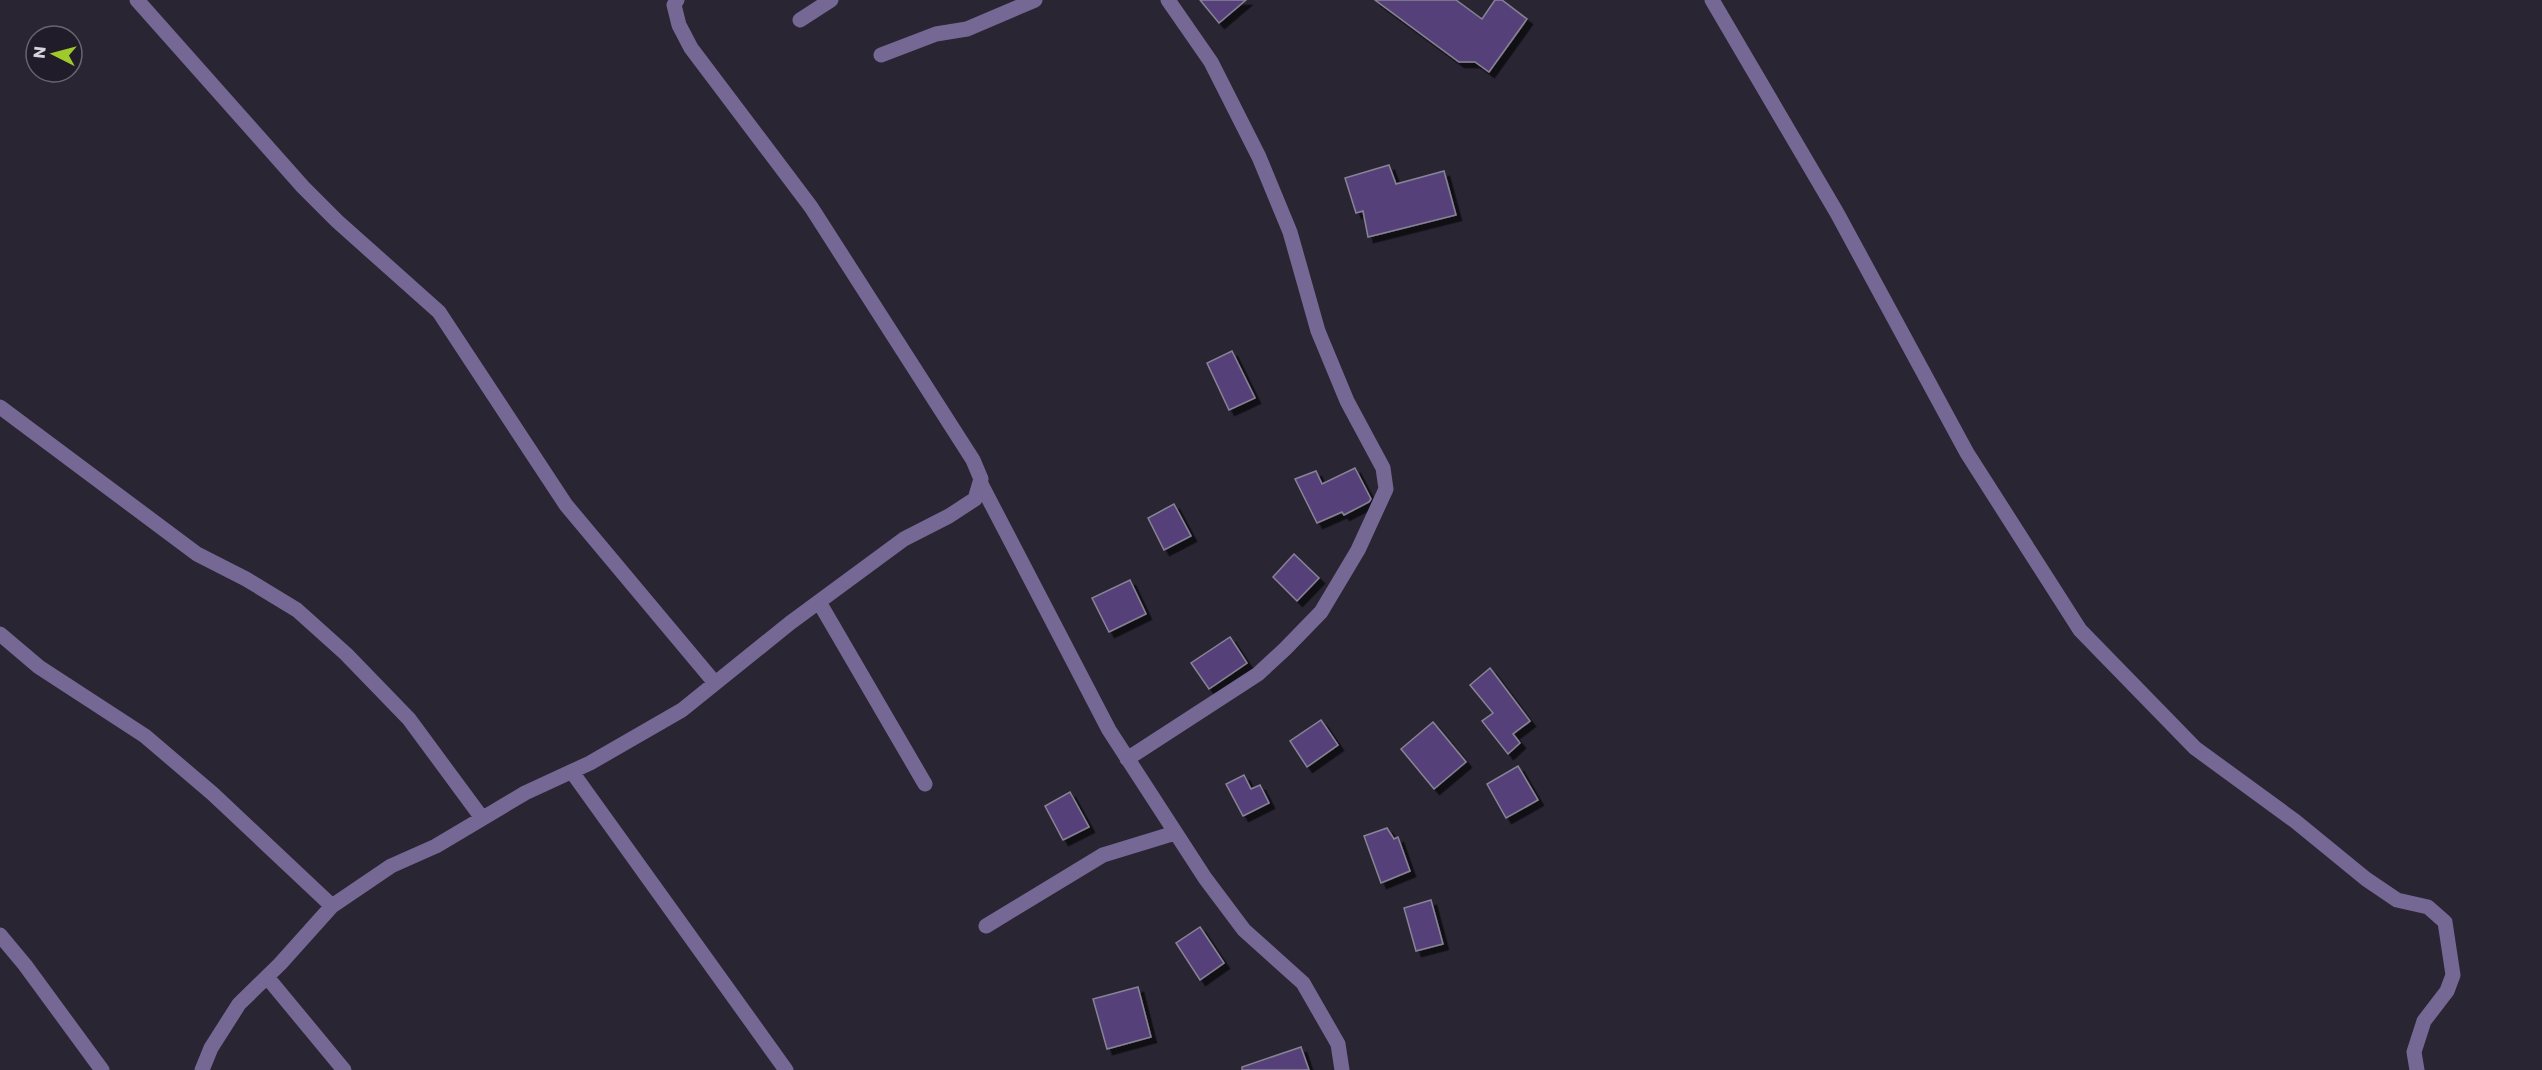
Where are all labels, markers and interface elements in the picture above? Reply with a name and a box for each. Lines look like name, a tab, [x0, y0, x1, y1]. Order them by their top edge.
north arrow	[24, 24, 84, 84]
text: N	[28, 45, 52, 60]

